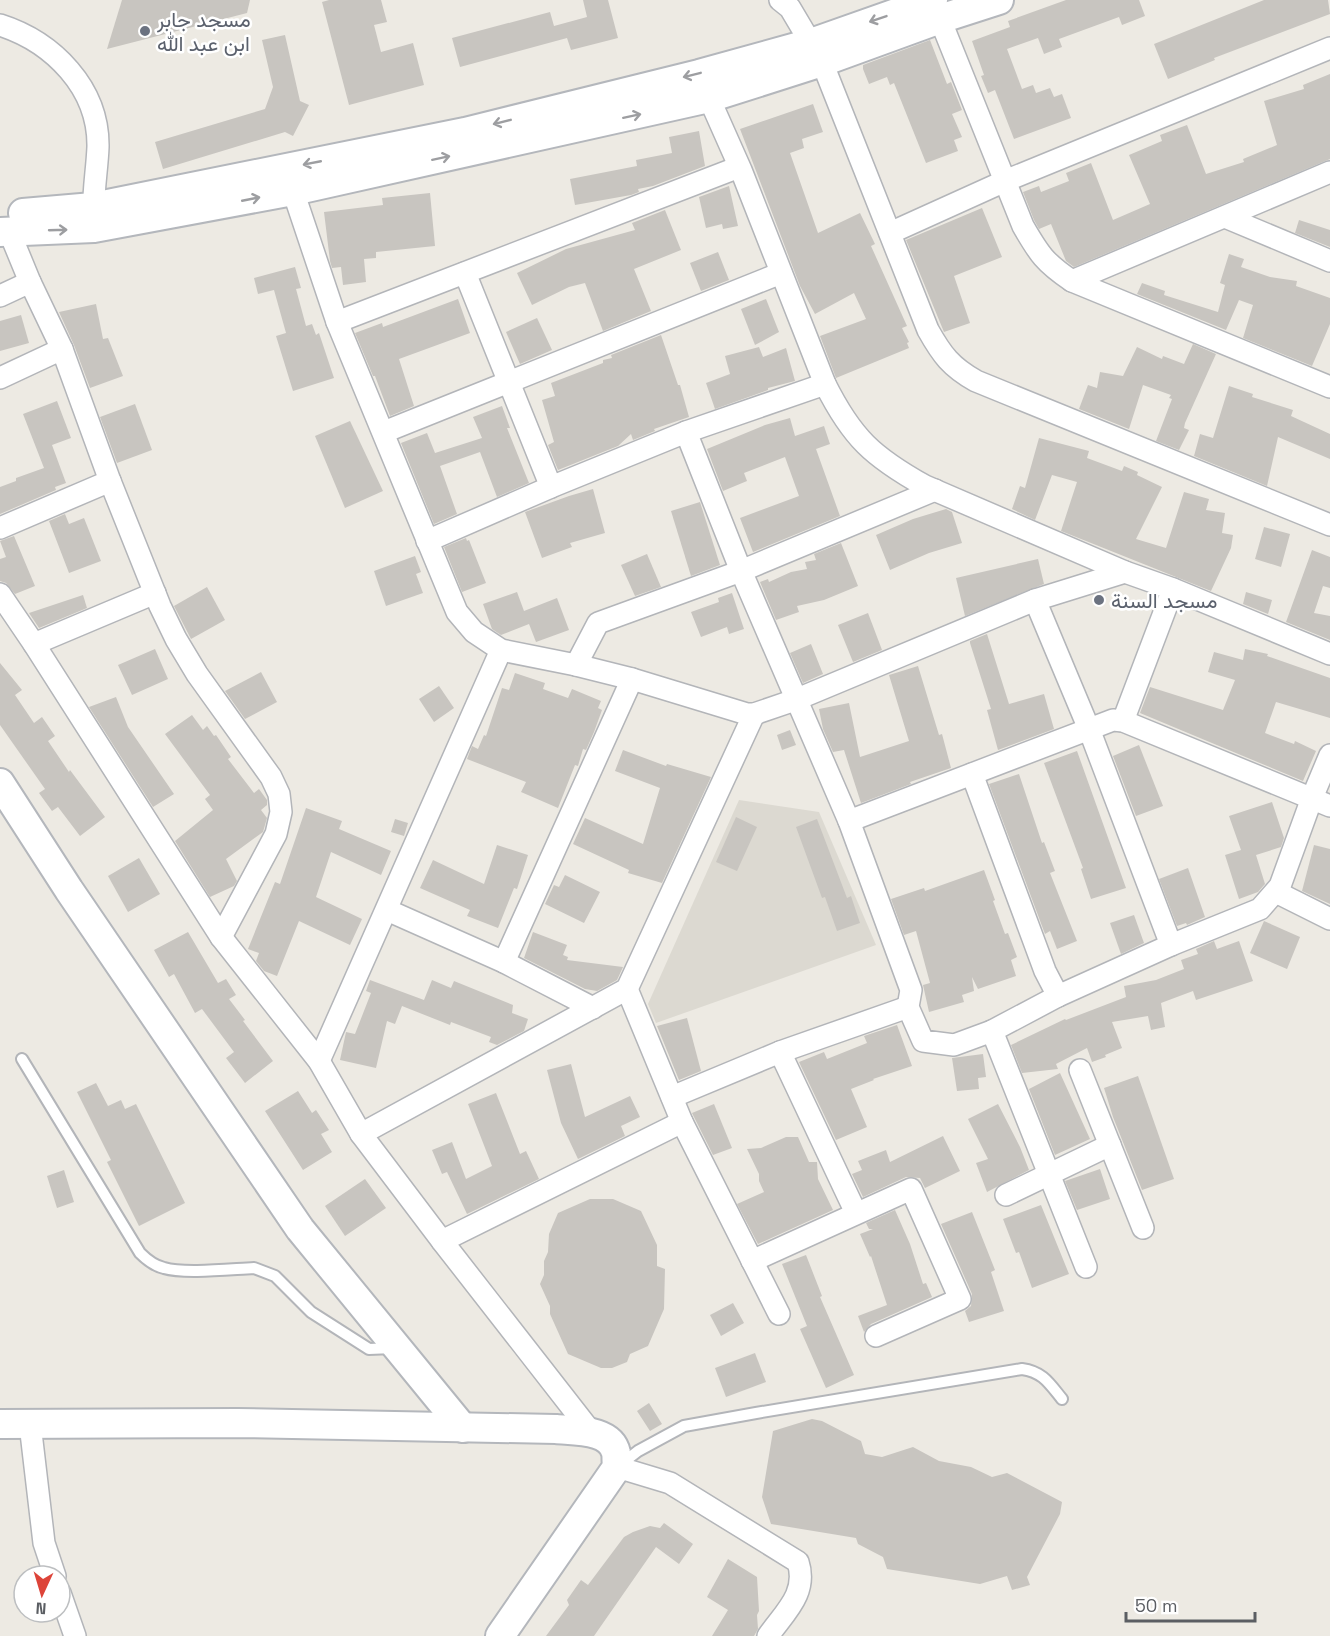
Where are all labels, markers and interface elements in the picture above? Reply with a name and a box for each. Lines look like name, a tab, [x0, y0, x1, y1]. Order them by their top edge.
place label: مسجد جابر ابن عبد الله	[156, 6, 251, 57]
one-way arrow	[869, 15, 888, 26]
marker: مسجد جابر ابن عبد الله	[138, 24, 152, 38]
one-way arrow	[682, 70, 701, 82]
one-way arrow	[622, 109, 641, 121]
one-way arrow	[493, 117, 512, 129]
one-way arrow	[432, 151, 451, 163]
one-way arrow	[302, 158, 322, 169]
one-way arrow	[240, 193, 260, 204]
one-way arrow	[48, 224, 68, 235]
place label: مسجد السنة	[1111, 587, 1217, 614]
marker: مسجد السنة	[1092, 593, 1106, 607]
north arrow	[12, 1564, 72, 1624]
scale bar	[1126, 1585, 1255, 1623]
text: 50 m	[1135, 1594, 1177, 1617]
text: N	[35, 1598, 47, 1619]

